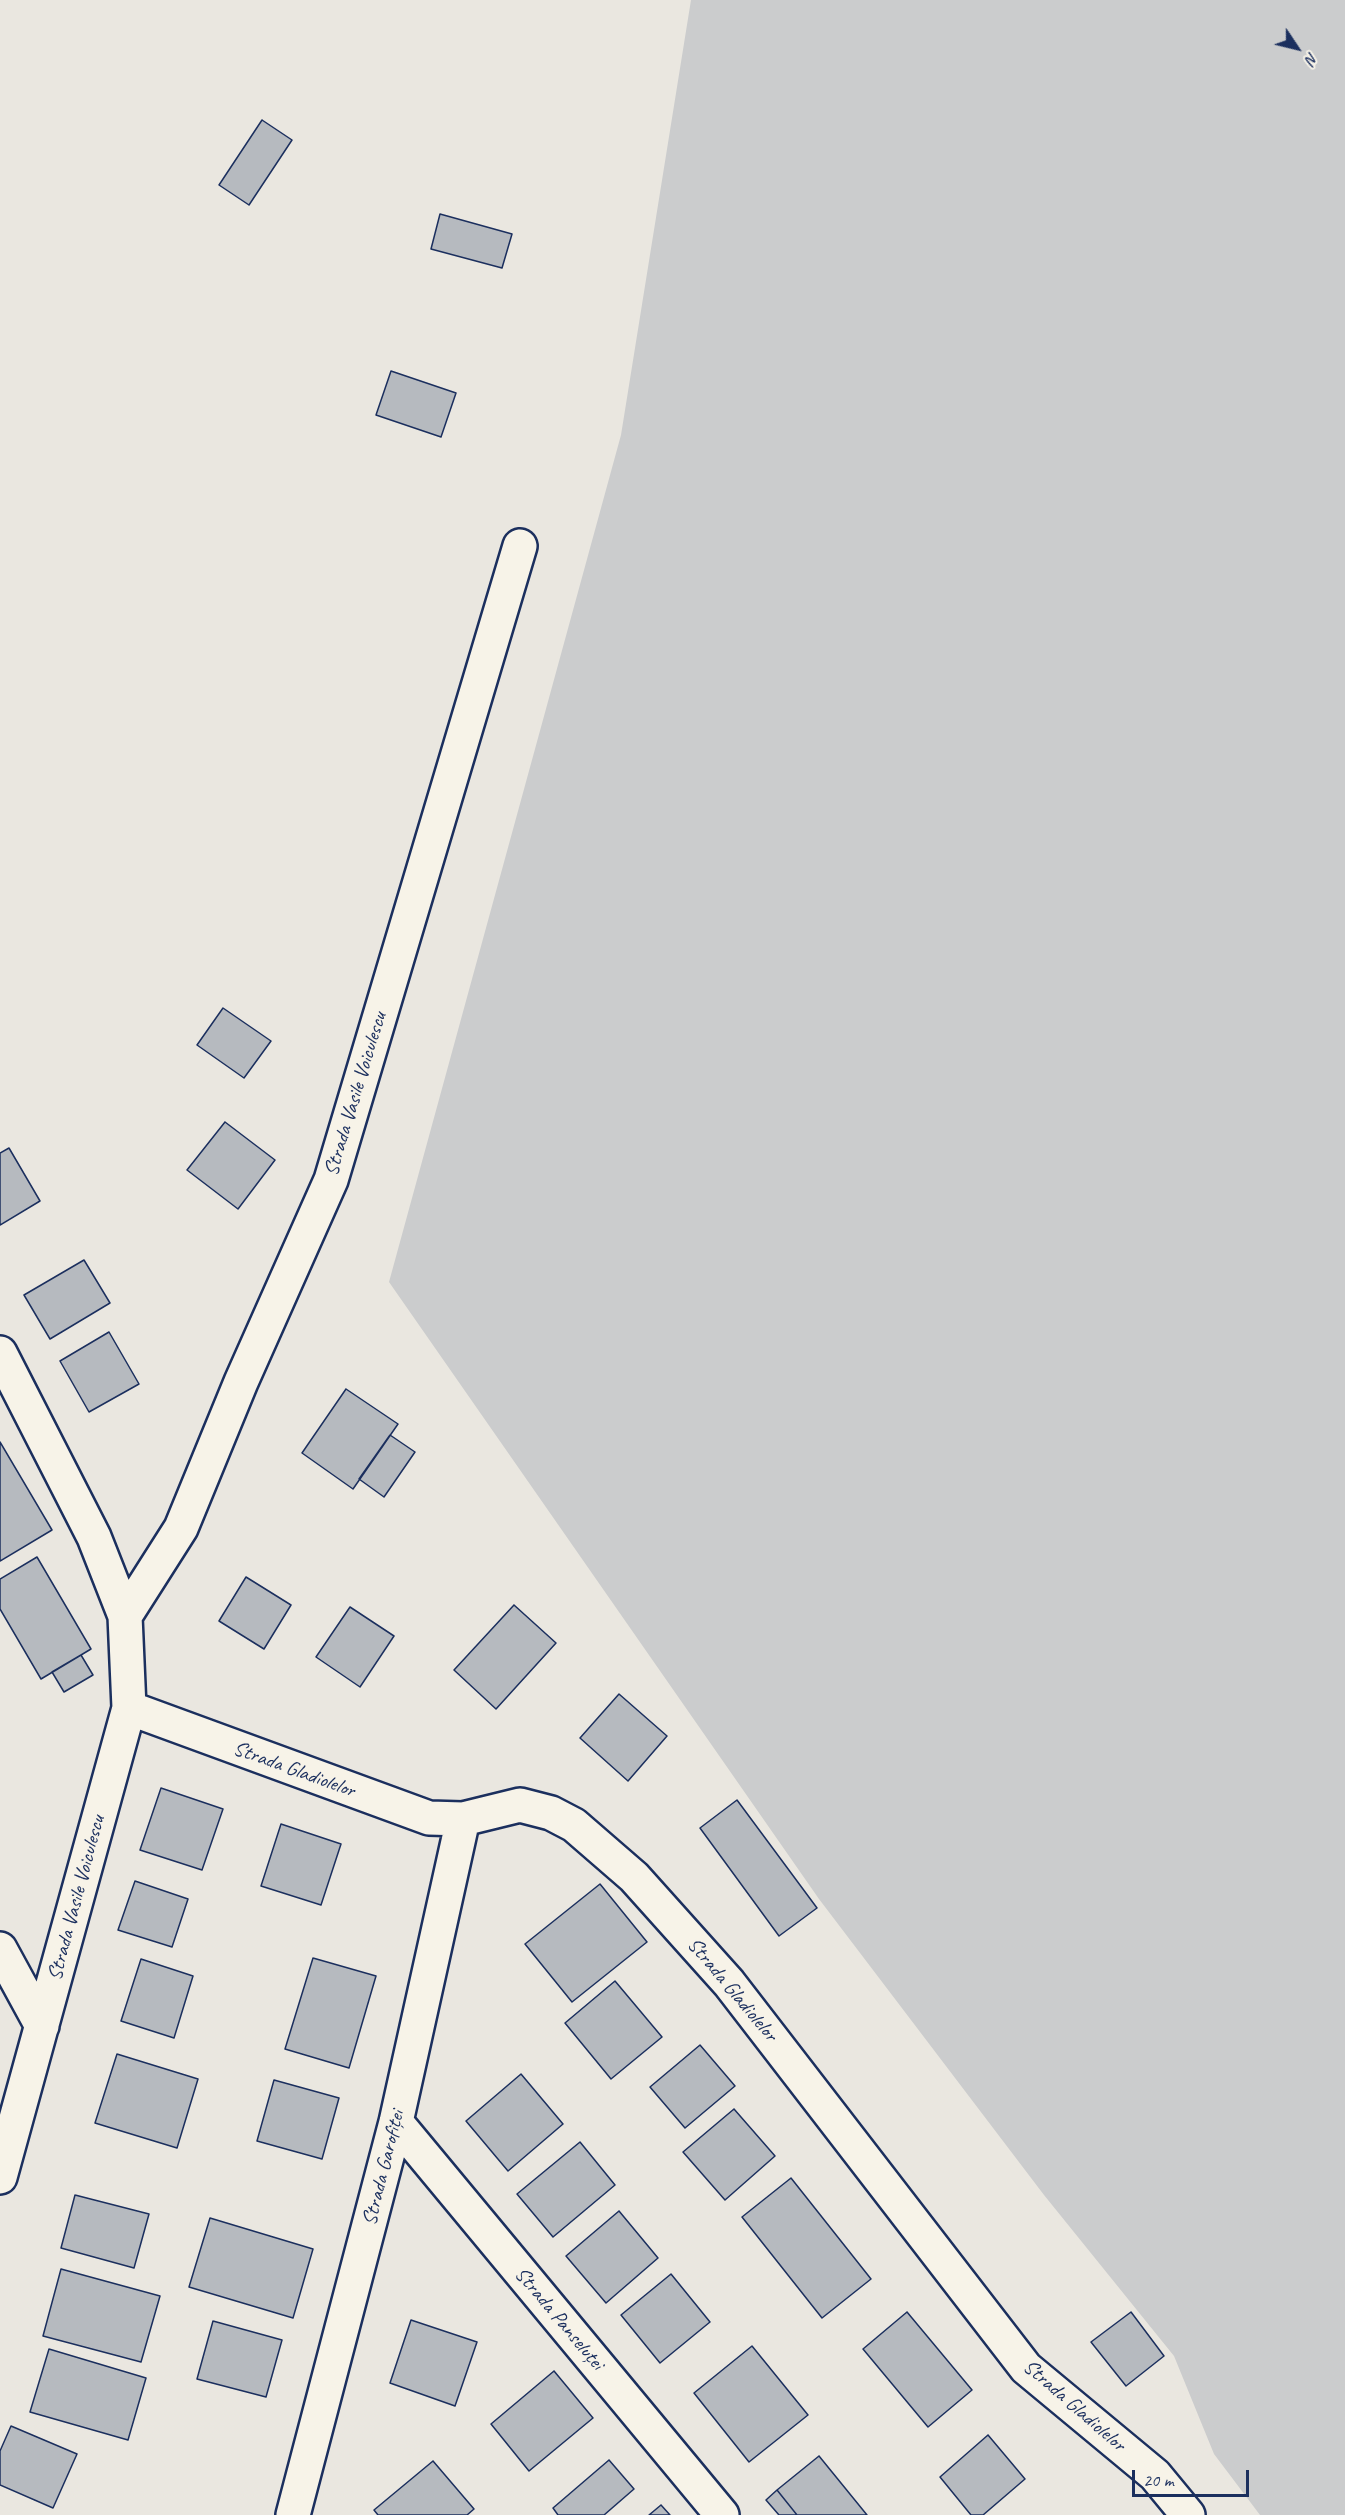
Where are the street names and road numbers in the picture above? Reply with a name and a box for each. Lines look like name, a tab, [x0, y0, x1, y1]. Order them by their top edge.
street label: Strada Vasile Voiculescu	[319, 1009, 393, 1179]
street label: Strada Gladiolelor	[230, 1736, 358, 1804]
street label: Strada Vasile Voiculescu	[43, 1813, 111, 1983]
street label: Strada Gladiolelor	[681, 1933, 783, 2047]
street label: Strada Garofiței	[358, 2108, 410, 2228]
street label: Strada Panseluței	[509, 2262, 609, 2376]
street label: Strada Gladiolelor	[1017, 2355, 1131, 2457]

